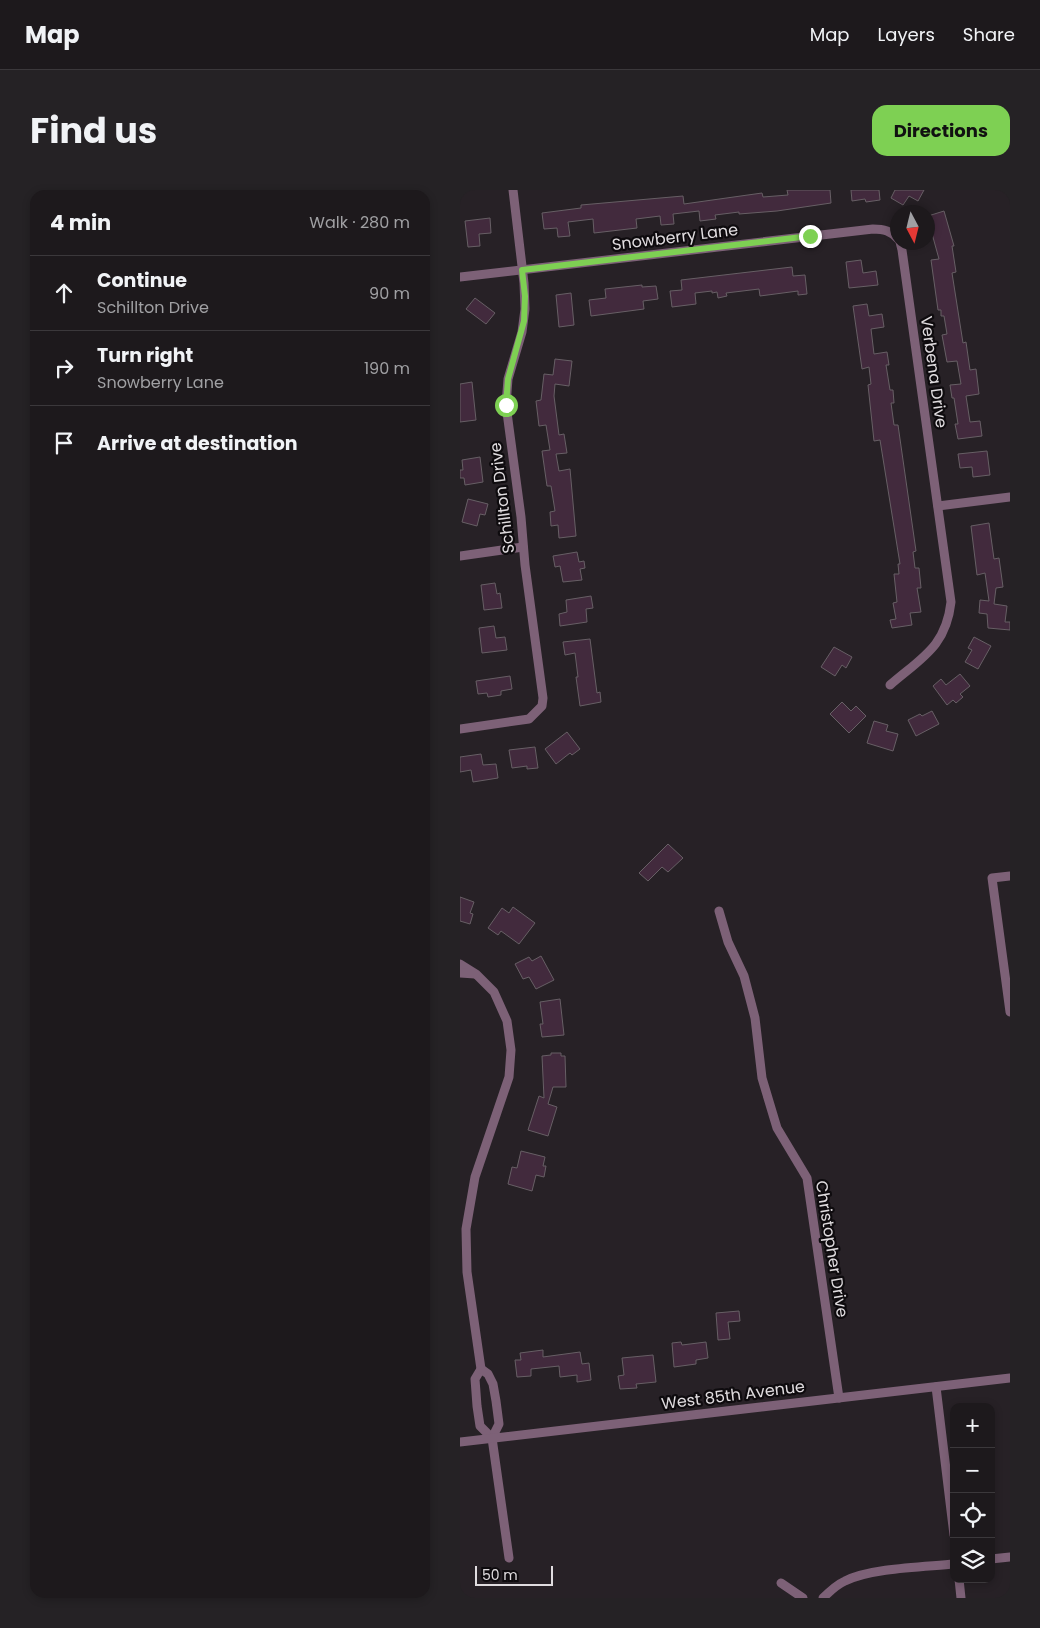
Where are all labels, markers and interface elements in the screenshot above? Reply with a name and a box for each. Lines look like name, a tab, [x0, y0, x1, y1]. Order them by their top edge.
text: Map	[25, 18, 80, 51]
text: Map	[810, 22, 850, 47]
text: Layers	[878, 22, 935, 47]
text: Share	[963, 22, 1015, 47]
button: Directions	[872, 105, 1010, 156]
text: Find us	[30, 106, 157, 155]
north arrow	[890, 205, 935, 250]
text: 4 min	[50, 208, 111, 237]
text: Walk · 280 m	[309, 211, 410, 234]
street label: Snowberry Lane	[611, 218, 739, 256]
route end	[799, 225, 822, 248]
text: Continue	[97, 267, 187, 294]
icon: ahead	[50, 279, 78, 307]
text: 90 m	[369, 282, 410, 305]
text: Schillton Drive	[97, 296, 209, 319]
street label: Verbena Drive	[915, 315, 953, 430]
text: Turn right	[97, 342, 193, 369]
icon: right	[50, 354, 78, 382]
text: 190 m	[364, 357, 410, 380]
text: Snowberry Lane	[97, 371, 224, 394]
route start	[495, 394, 518, 417]
icon: arrive	[50, 429, 78, 457]
text: Arrive at destination	[97, 430, 298, 457]
street label: Schillton Drive	[484, 441, 520, 555]
street label: Christopher Drive	[810, 1179, 854, 1319]
street label: West 85th Avenue	[660, 1375, 806, 1415]
map controls	[950, 1403, 995, 1583]
button: +	[950, 1403, 995, 1448]
button: −	[950, 1448, 995, 1493]
button: locate	[950, 1493, 995, 1538]
button: layers	[950, 1538, 995, 1583]
scale bar	[475, 1563, 552, 1586]
text: 50 m	[482, 1565, 518, 1585]

